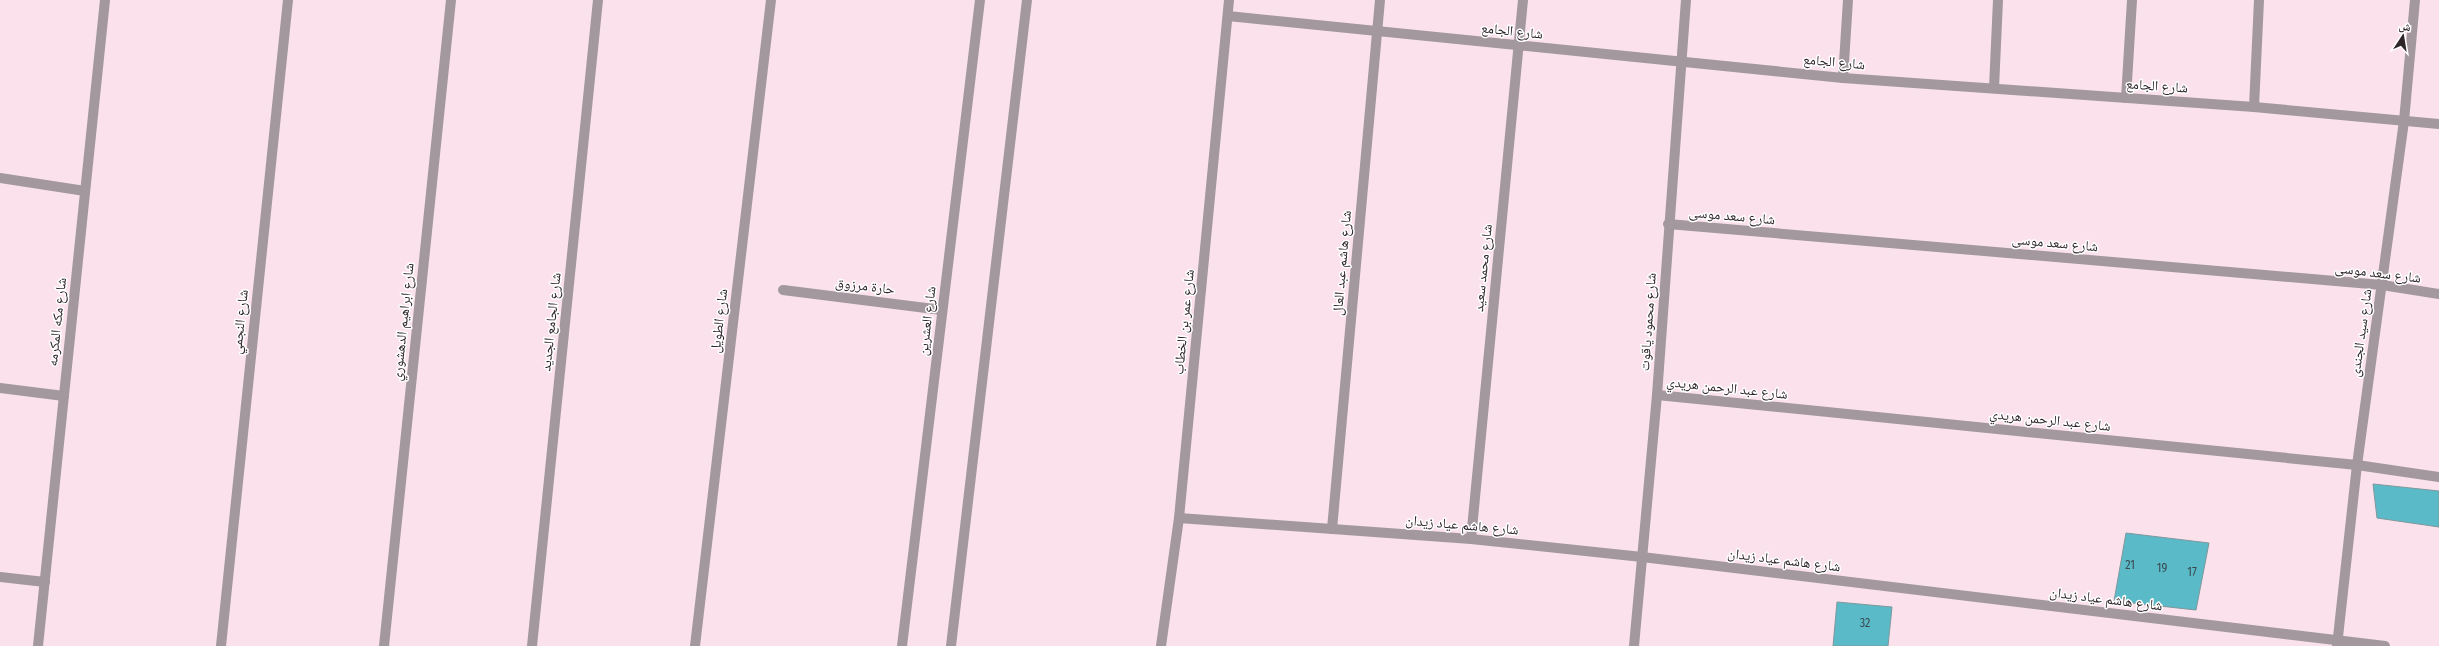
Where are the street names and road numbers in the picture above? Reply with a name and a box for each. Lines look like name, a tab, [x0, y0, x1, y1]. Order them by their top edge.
street label: شارع الجامع	[1480, 19, 1544, 44]
street label: شارع الجامع	[1802, 51, 1866, 74]
street label: شارع الجامع	[2125, 75, 2189, 98]
street label: شارع سعد موسى	[1688, 204, 1776, 229]
street label: شارع هاشم عبد العال	[1329, 210, 1356, 316]
street label: شارع محمد سعيد	[1470, 223, 1497, 313]
street label: شارع سعد موسى	[2011, 231, 2099, 256]
street label: شارع سعد موسى	[2334, 259, 2422, 288]
street label: شارع ابراهيم الدهشوري	[388, 262, 420, 382]
street label: شارع عمر بن الخطاب	[1170, 268, 1199, 376]
street label: شارع الجامع الجديد	[537, 272, 566, 372]
street label: شارع محمود ياقوت	[1636, 272, 1661, 372]
street label: حارة مرزوق	[834, 274, 896, 298]
street label: شارع مكه المكرمه	[44, 277, 71, 367]
street label: شارع العشرين	[914, 285, 941, 357]
street label: شارع الطويل	[707, 288, 732, 354]
street label: شارع سيد الجندى	[2346, 288, 2377, 378]
street label: شارع النجمي	[228, 289, 254, 355]
street label: شارع عبد الرحمن هريدي	[1665, 373, 1789, 405]
street label: شارع عبد الرحمن هريدي	[1988, 405, 2112, 437]
street label: شارع هاشم عياد زيدان	[1405, 512, 1519, 539]
street label: شارع هاشم عياد زيدان	[1726, 545, 1841, 576]
street label: شارع هاشم عياد زيدان	[2048, 584, 2163, 615]

